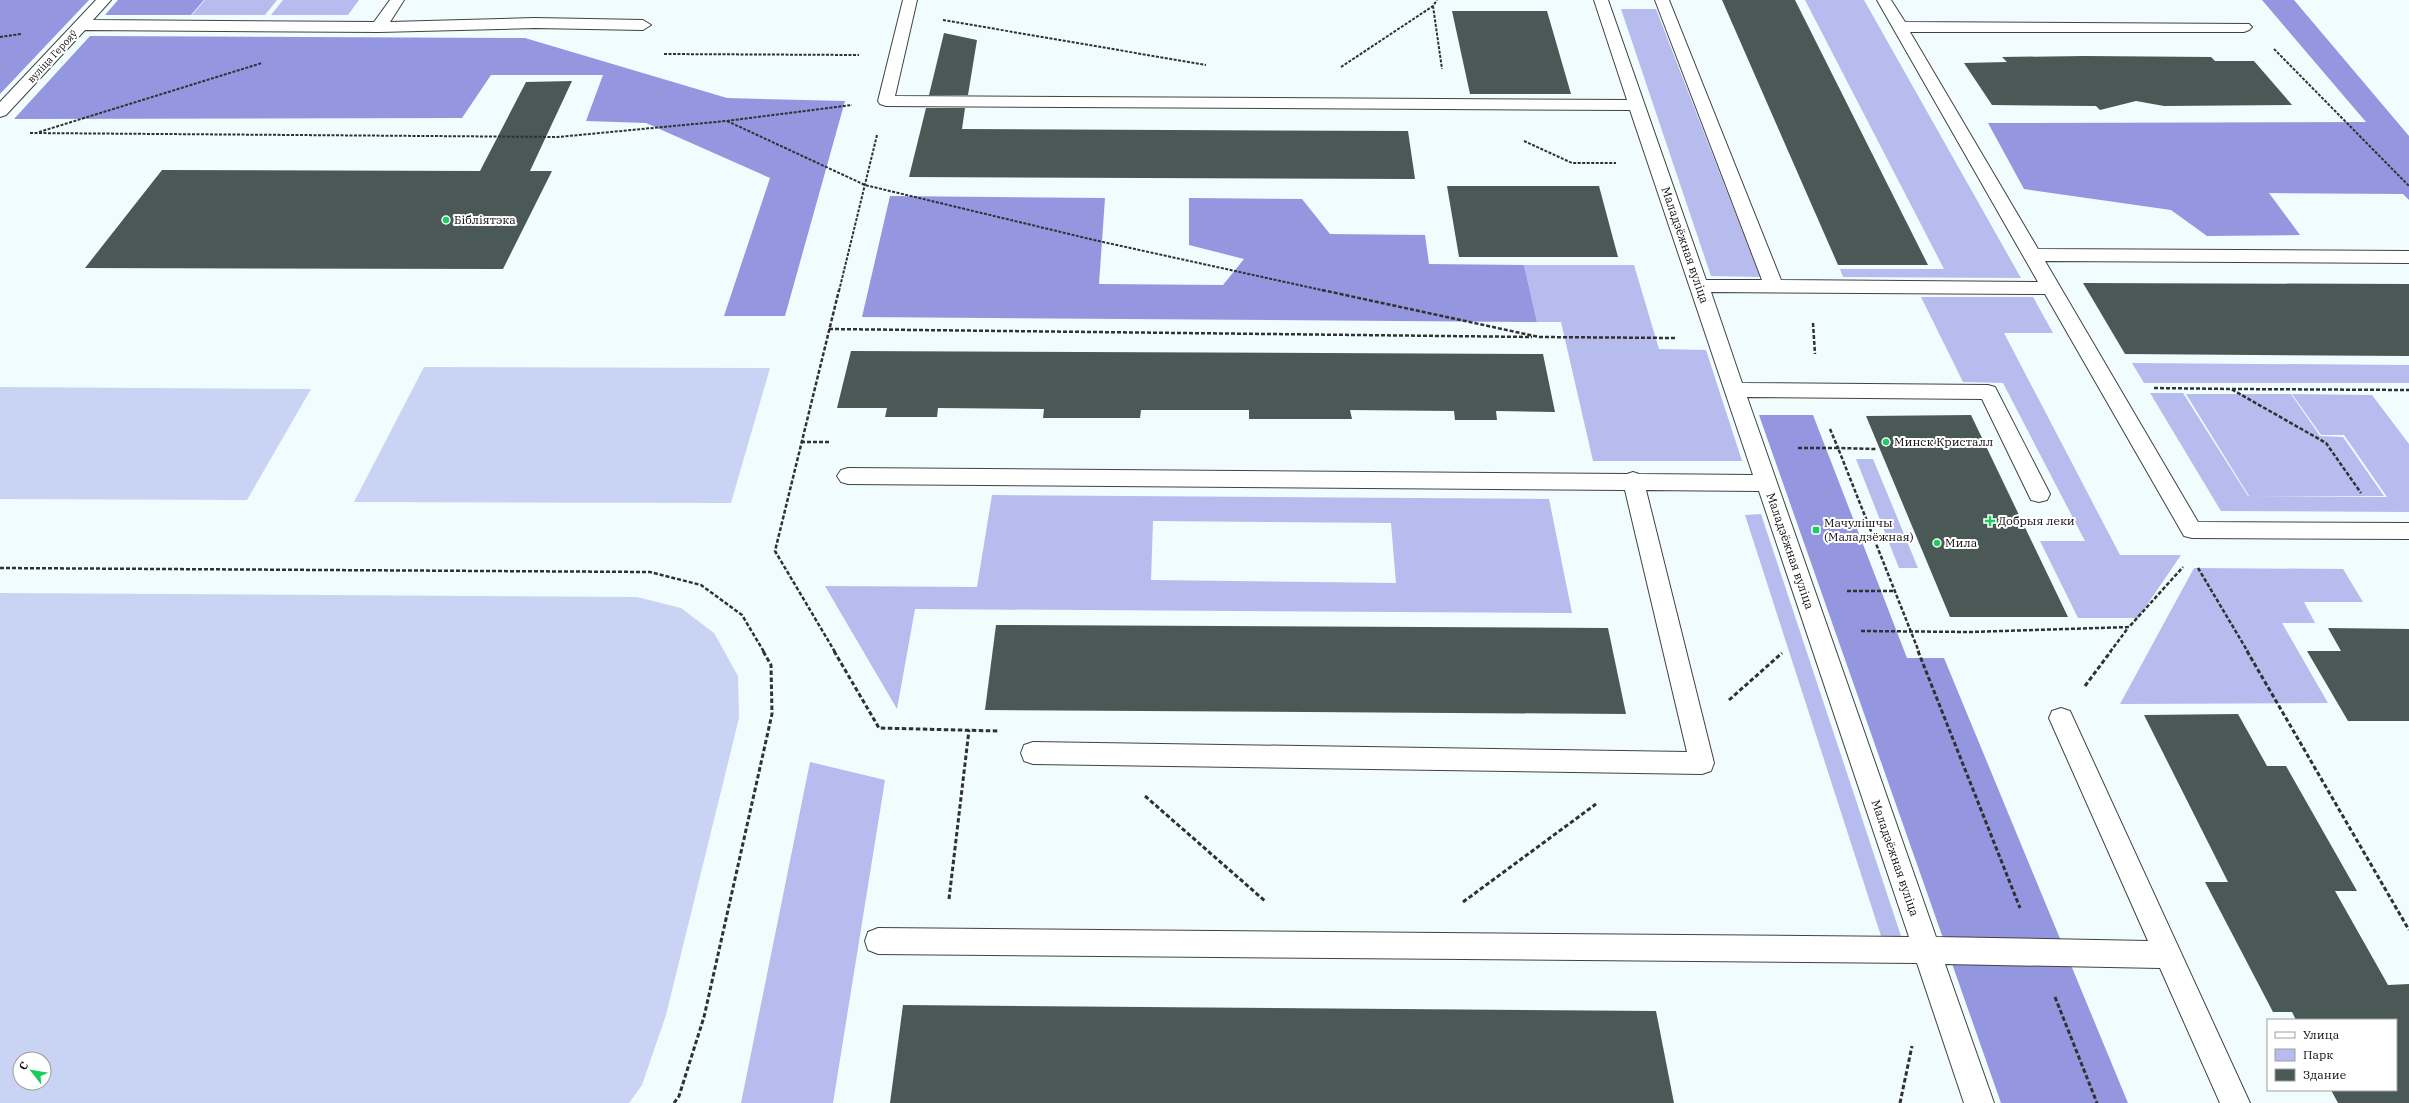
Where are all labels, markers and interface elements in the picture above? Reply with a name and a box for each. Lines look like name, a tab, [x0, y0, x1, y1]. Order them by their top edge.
street label: вуліца Герояў	[25, 27, 81, 85]
street label: Маладзёжная вуліца	[1658, 184, 1713, 306]
place label: Бібліятэка	[454, 212, 516, 227]
marker: Бібліятэка	[441, 215, 451, 225]
place label: Минск Кристалл	[1894, 434, 1993, 449]
marker: Минск Кристалл	[1881, 437, 1891, 447]
street label: Маладзёжная вуліца	[1763, 490, 1818, 612]
place label: Добрыя леки	[1998, 513, 2075, 528]
place label: Мачулішчы (Маладзёжная)	[1824, 515, 1914, 544]
marker: Добрыя леки	[1985, 516, 1995, 526]
marker: Мачулішчы (Маладзёжная)	[1811, 525, 1821, 535]
place label: Мила	[1945, 535, 1978, 550]
marker: Мила	[1932, 538, 1942, 548]
street label: Маладзёжная вуліца	[1868, 797, 1923, 919]
legend	[2267, 1019, 2397, 1091]
text: Улица	[2303, 1027, 2340, 1042]
text: Парк	[2303, 1047, 2333, 1062]
north arrow	[12, 1051, 52, 1091]
text: С	[16, 1059, 31, 1073]
text: Здание	[2303, 1067, 2346, 1082]

